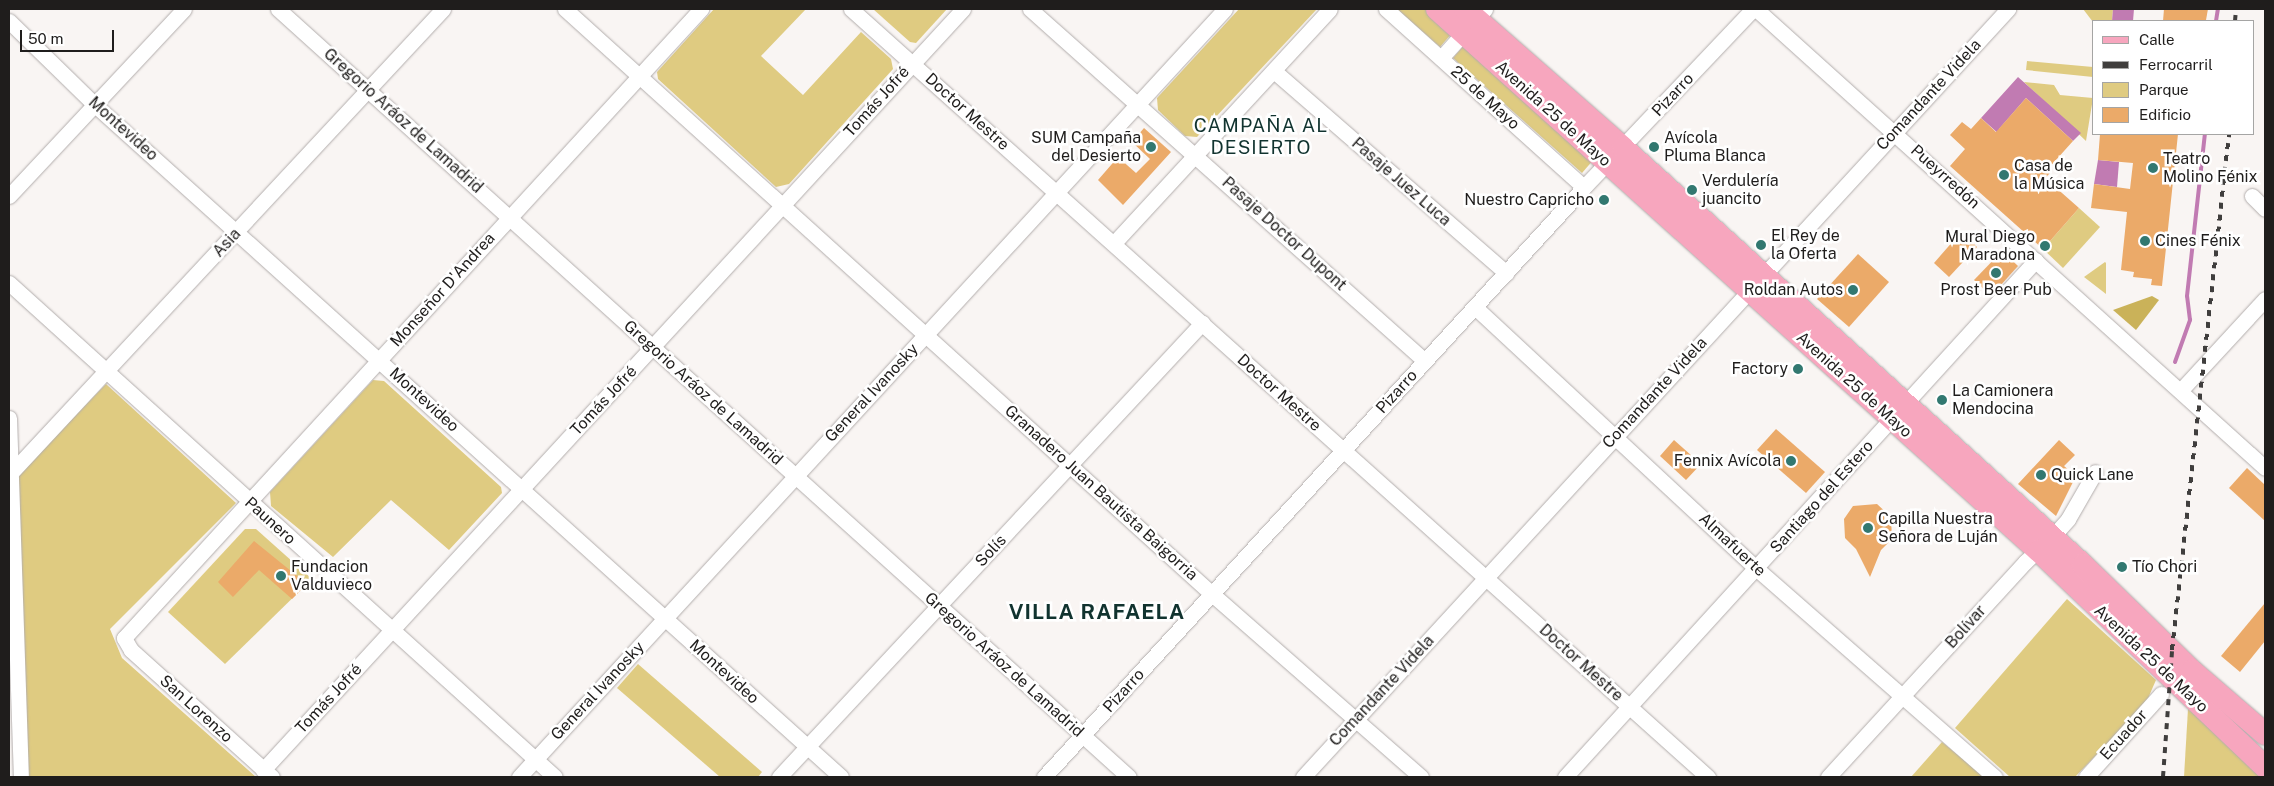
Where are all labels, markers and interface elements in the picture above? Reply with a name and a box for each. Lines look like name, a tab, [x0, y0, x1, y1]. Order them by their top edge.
scale bar	[22, 20, 116, 52]
legend	[2092, 20, 2254, 135]
text: 50 m	[28, 30, 63, 47]
text: Calle	[2139, 31, 2175, 48]
street label: Comandante Videla	[1872, 35, 1986, 155]
street label: Gregorio Aráoz de Lamadrid	[319, 44, 487, 198]
text: Ferrocarril	[2139, 56, 2213, 73]
street label: Avenida 25 de Mayo	[1491, 57, 1615, 171]
street label: 25 de Mayo	[1447, 62, 1523, 134]
street label: Tomás Jofré	[840, 63, 914, 141]
street label: Doctor Mestre	[921, 69, 1013, 155]
street label: Pizarro	[1648, 69, 1698, 121]
text: Parque	[2139, 81, 2189, 98]
street label: Montevideo	[84, 93, 162, 165]
text: Edificio	[2139, 106, 2191, 123]
district label: CAMPAÑA AL DESIERTO	[1193, 115, 1329, 159]
place label: SUM Campaña del Desierto	[1031, 128, 1141, 166]
place label: Avícola Pluma Blanca	[1664, 128, 1766, 166]
street label: Pasaje Juez Luca	[1348, 134, 1454, 230]
marker: SUM Campaña del Desierto	[1145, 141, 1157, 153]
marker: Avícola Pluma Blanca	[1648, 141, 1660, 153]
street label: Pueyrredón	[1907, 141, 1983, 213]
place label: Teatro Molino Fénix	[2163, 149, 2258, 187]
place label: Casa de la Música	[2014, 156, 2084, 194]
marker: Teatro Molino Fénix	[2147, 162, 2159, 174]
marker: Casa de la Música	[1998, 169, 2010, 181]
place label: Verdulería juancito	[1702, 171, 1779, 209]
street label: Pasaje Doctor Dupont	[1218, 173, 1350, 295]
marker: Verdulería juancito	[1686, 184, 1698, 196]
place label: Nuestro Capricho	[1464, 190, 1594, 210]
marker: Nuestro Capricho	[1598, 194, 1610, 206]
street label: Asia	[209, 225, 245, 261]
place label: El Rey de la Oferta	[1771, 226, 1840, 264]
place label: Mural Diego Maradona	[1945, 227, 2035, 265]
street label: Monseñor D'Andrea	[387, 229, 499, 351]
place label: Cines Fénix	[2155, 231, 2241, 251]
marker: Cines Fénix	[2139, 235, 2151, 247]
marker: El Rey de la Oferta	[1755, 239, 1767, 251]
marker: Mural Diego Maradona	[2039, 240, 2051, 252]
marker: Prost Beer Pub	[1990, 267, 2002, 279]
place label: Roldan Autos	[1744, 280, 1843, 300]
place label: Prost Beer Pub	[1940, 280, 2052, 300]
marker: Roldan Autos	[1847, 284, 1859, 296]
street label: Gregorio Aráoz de Lamadrid	[619, 316, 787, 470]
street label: Avenida 25 de Mayo	[1792, 328, 1916, 442]
street label: Comandante Videla	[1598, 333, 1712, 453]
street label: General Ivanosky	[821, 340, 923, 446]
street label: Doctor Mestre	[1233, 350, 1325, 436]
place label: Factory	[1731, 359, 1788, 379]
street label: Tomás Jofré	[567, 362, 641, 440]
marker: Factory	[1792, 363, 1804, 375]
street label: Montevideo	[385, 364, 463, 436]
street label: Pizarro	[1372, 366, 1422, 418]
place label: La Camionera Mendocina	[1952, 381, 2053, 419]
marker: La Camionera Mendocina	[1936, 394, 1948, 406]
street label: Granadero Juan Bautista Baigorria	[1001, 401, 1201, 585]
street label: Santiago del Estero	[1766, 437, 1878, 557]
place label: Fennix Avícola	[1674, 451, 1781, 471]
marker: Fennix Avícola	[1785, 455, 1797, 467]
place label: Quick Lane	[2051, 465, 2134, 485]
marker: Quick Lane	[2035, 469, 2047, 481]
street label: Paunero	[241, 493, 299, 549]
street label: Almafuerte	[1695, 509, 1769, 581]
place label: Capilla Nuestra Señora de Luján	[1878, 509, 1998, 547]
marker: Capilla Nuestra Señora de Luján	[1862, 522, 1874, 534]
street label: Solís	[972, 531, 1010, 571]
place label: Fundacion Valduvieco	[291, 557, 372, 595]
place label: Tío Chori	[2132, 557, 2197, 577]
marker: Tío Chori	[2116, 561, 2128, 573]
marker: Fundacion Valduvieco	[275, 570, 287, 582]
street label: Gregorio Aráoz de Lamadrid	[920, 588, 1088, 742]
district label: VILLA RAFAELA	[1007, 599, 1187, 625]
street label: Bolívar	[1942, 601, 1990, 653]
street label: Avenida 25 de Mayo	[2090, 601, 2212, 717]
street label: Doctor Mestre	[1535, 620, 1627, 706]
street label: Comandante Videla	[1325, 631, 1439, 751]
street label: Montevideo	[685, 636, 763, 708]
street label: General Ivanosky	[547, 638, 649, 744]
street label: Tomás Jofré	[292, 660, 366, 738]
street label: Pizarro	[1099, 665, 1149, 717]
street label: San Lorenzo	[156, 671, 236, 747]
street label: Ecuador	[2096, 706, 2152, 764]

